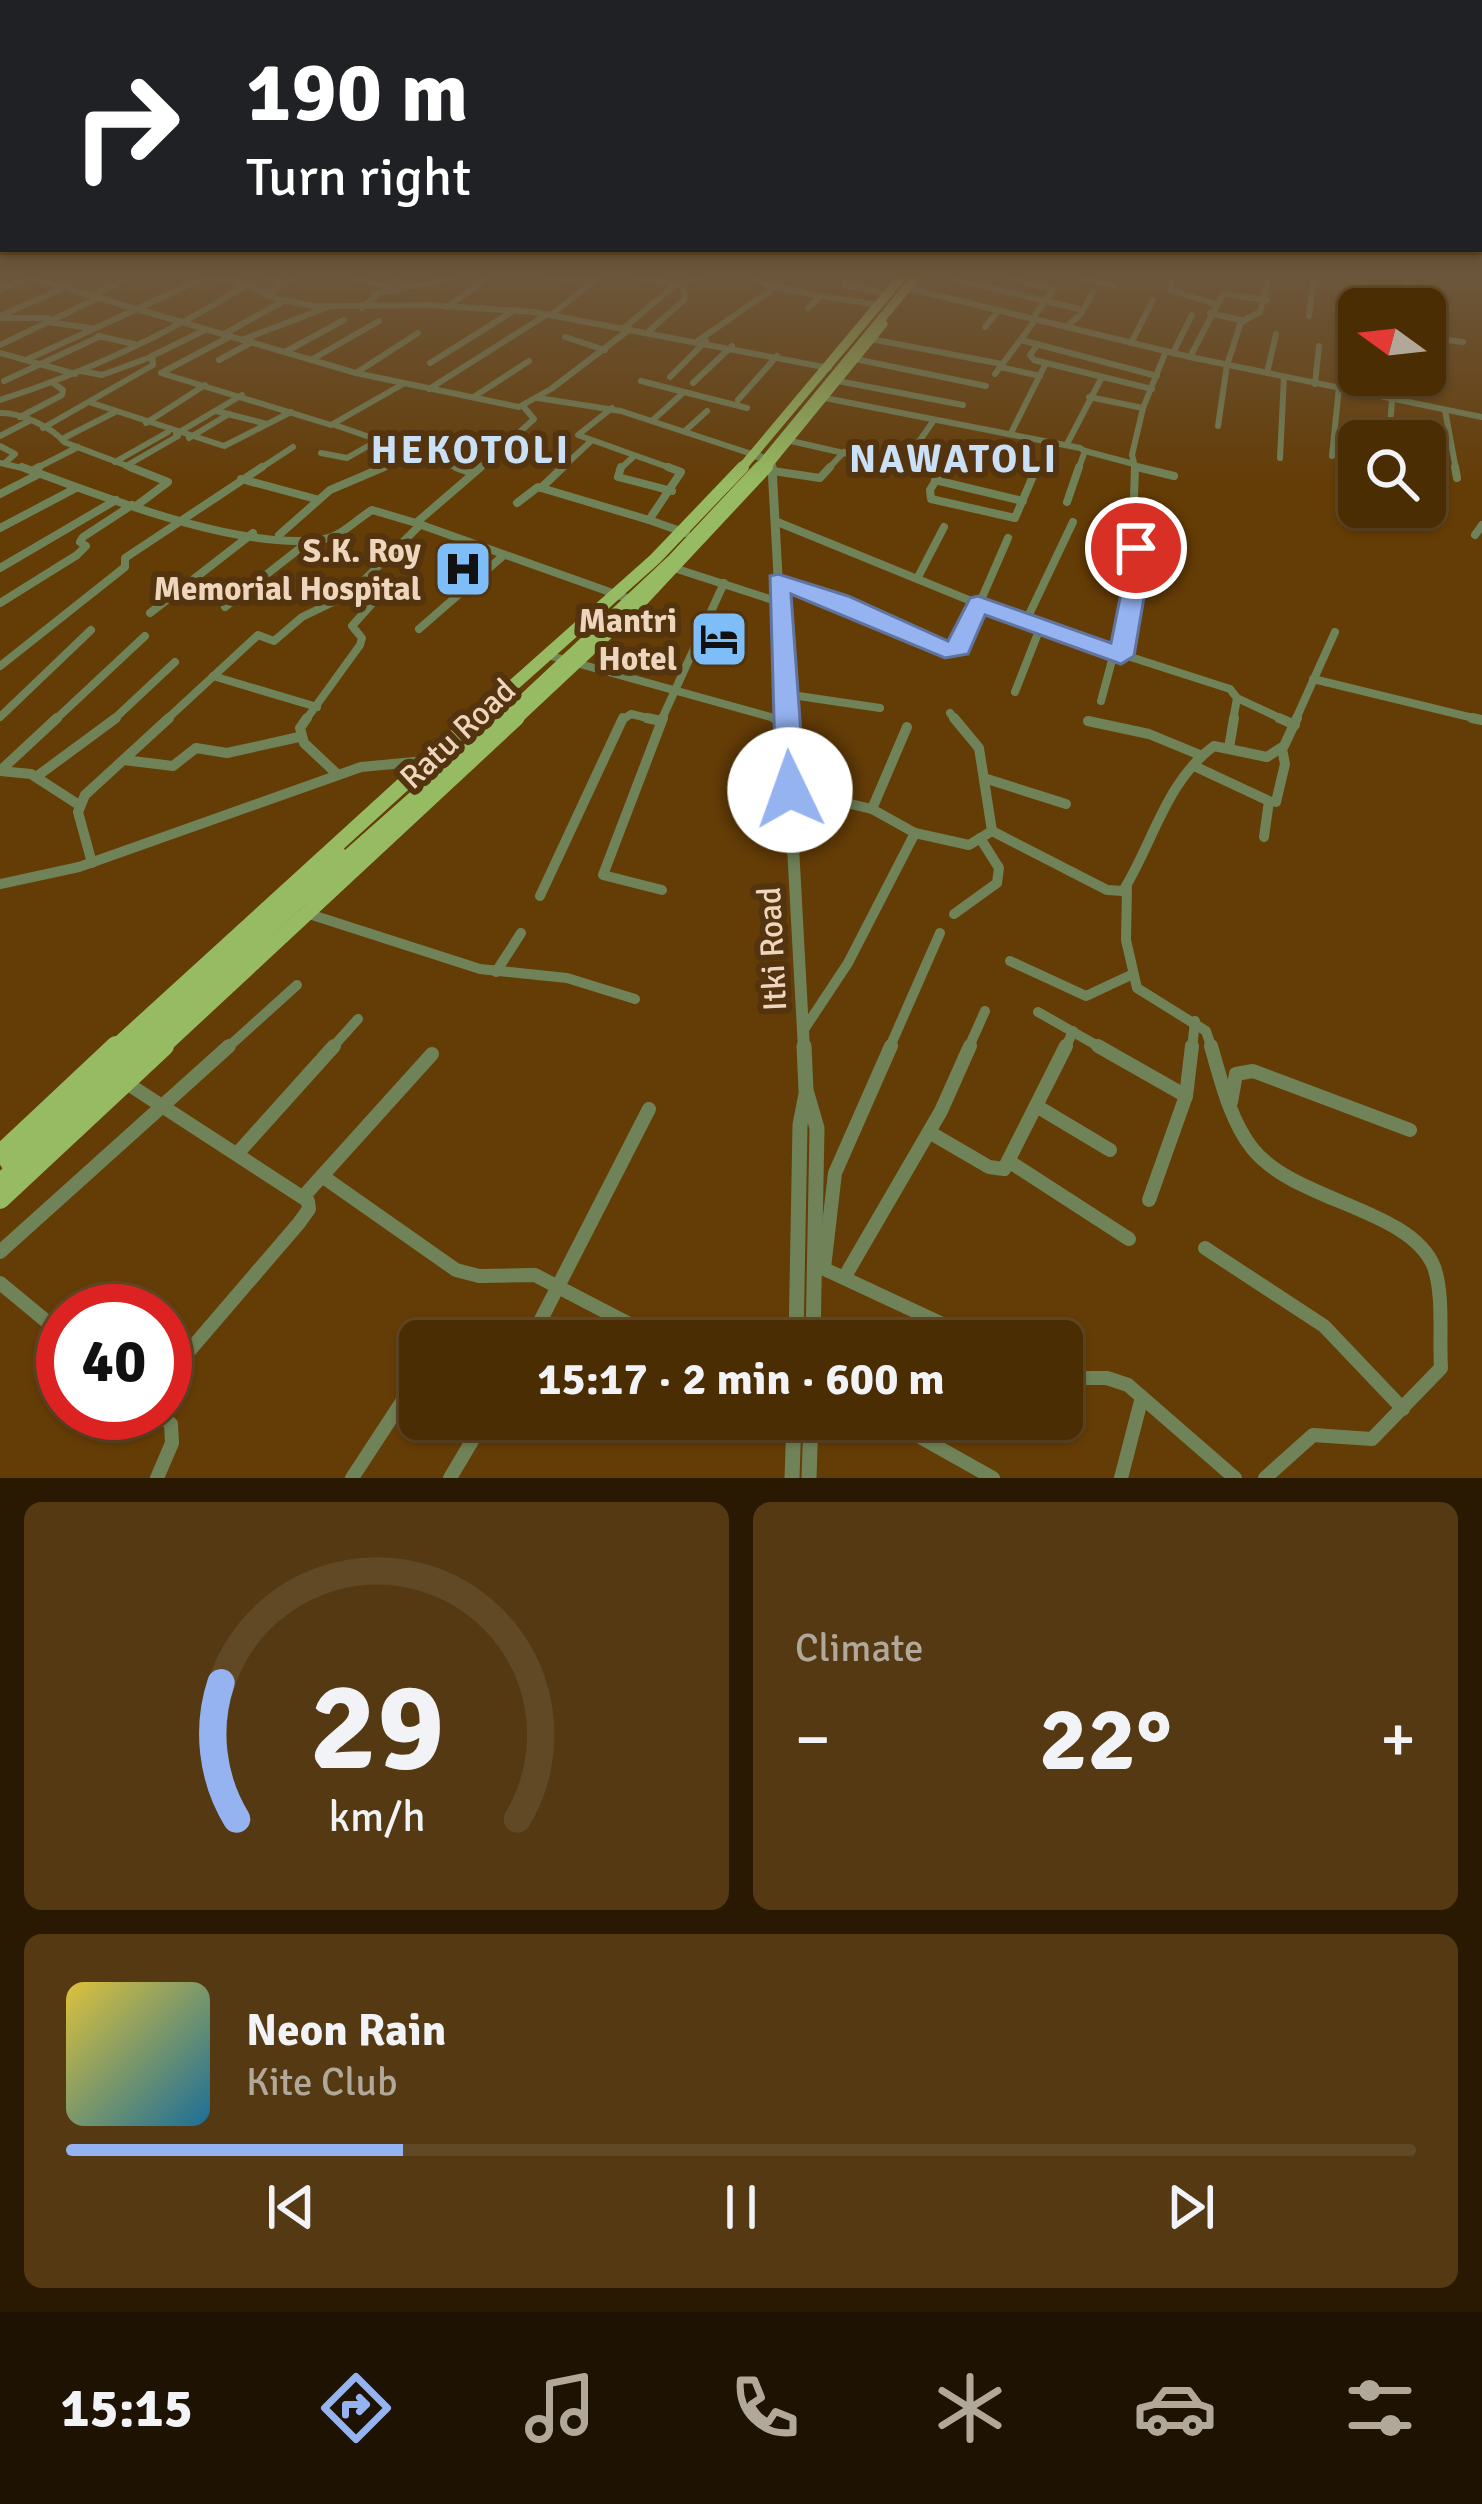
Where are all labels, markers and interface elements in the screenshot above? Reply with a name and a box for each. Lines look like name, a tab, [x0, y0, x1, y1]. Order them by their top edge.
text: 190 m	[246, 41, 468, 145]
icon: right	[48, 48, 204, 204]
text: Turn right	[246, 144, 471, 211]
north arrow	[1338, 288, 1446, 396]
map controls	[1338, 288, 1446, 528]
button: search	[1338, 420, 1446, 528]
district label: HEKOTOLI	[371, 426, 571, 474]
district label: NAWATOLI	[849, 435, 1059, 483]
pin	[1085, 497, 1187, 599]
icon: arrive	[1103, 515, 1169, 581]
place label: S.K. Roy Memorial Hospital	[154, 531, 422, 610]
hospital icon: S.K. Roy Memorial Hospital	[432, 538, 494, 600]
place label: Mantri Hotel	[579, 601, 677, 680]
hotel icon: Mantri Hotel	[688, 608, 750, 670]
street label: Ratu Road	[392, 670, 524, 798]
position arrow	[727, 727, 853, 853]
street label: Itki Road	[749, 886, 796, 1012]
speed limit sign: 40	[36, 1284, 192, 1440]
text: 15:17 · 2 min · 600 m	[537, 1352, 945, 1407]
text: Climate	[795, 1624, 924, 1672]
text: 29	[309, 1651, 444, 1804]
text: 22°	[1039, 1684, 1172, 1795]
text: −	[795, 1699, 831, 1780]
text: +	[1380, 1699, 1416, 1780]
text: km/h	[328, 1791, 425, 1844]
text: Neon Rain	[246, 2003, 446, 2058]
text: Kite Club	[246, 2058, 397, 2106]
icon: previous	[258, 2174, 324, 2240]
icon: pause	[708, 2174, 774, 2240]
icon: next	[1158, 2174, 1224, 2240]
icon: directions	[314, 2366, 398, 2450]
icon: music	[518, 2366, 602, 2450]
icon: phone	[723, 2366, 807, 2450]
icon: climate	[928, 2366, 1012, 2450]
icon: car	[1133, 2366, 1217, 2450]
icon: filters	[1338, 2366, 1422, 2450]
text: 15:15	[60, 2375, 193, 2442]

